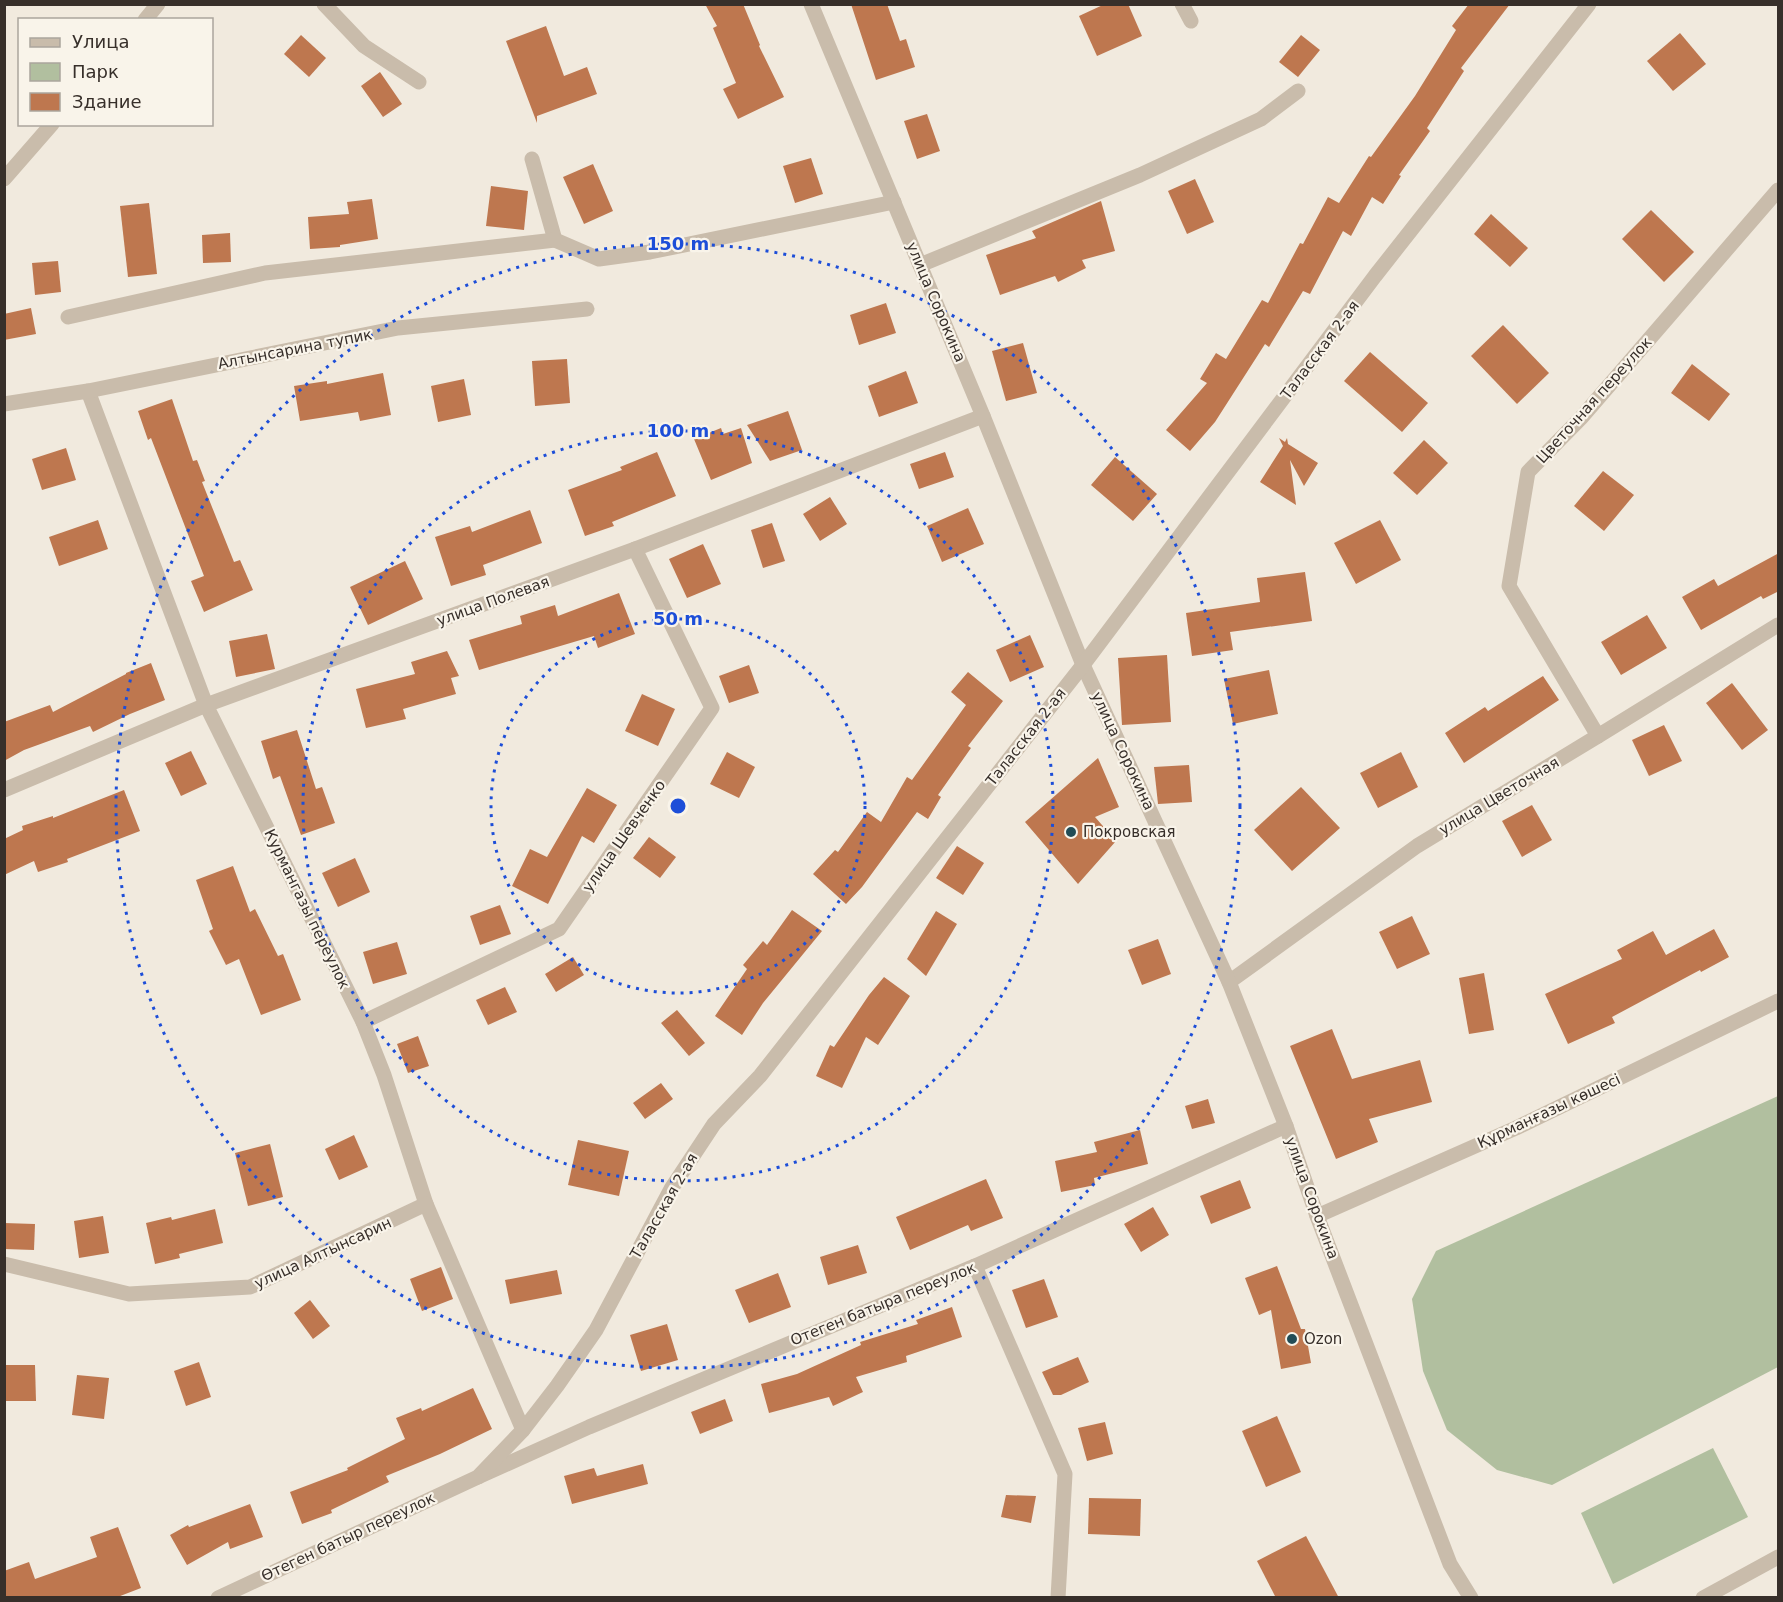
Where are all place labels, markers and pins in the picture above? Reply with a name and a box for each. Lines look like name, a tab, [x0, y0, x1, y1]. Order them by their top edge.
centre of rings	[668, 796, 688, 816]
place label: Покровская	[1083, 823, 1176, 841]
marker: Покровская	[1064, 825, 1078, 839]
place label: Ozon	[1304, 1330, 1342, 1348]
marker: Ozon	[1285, 1332, 1299, 1346]

